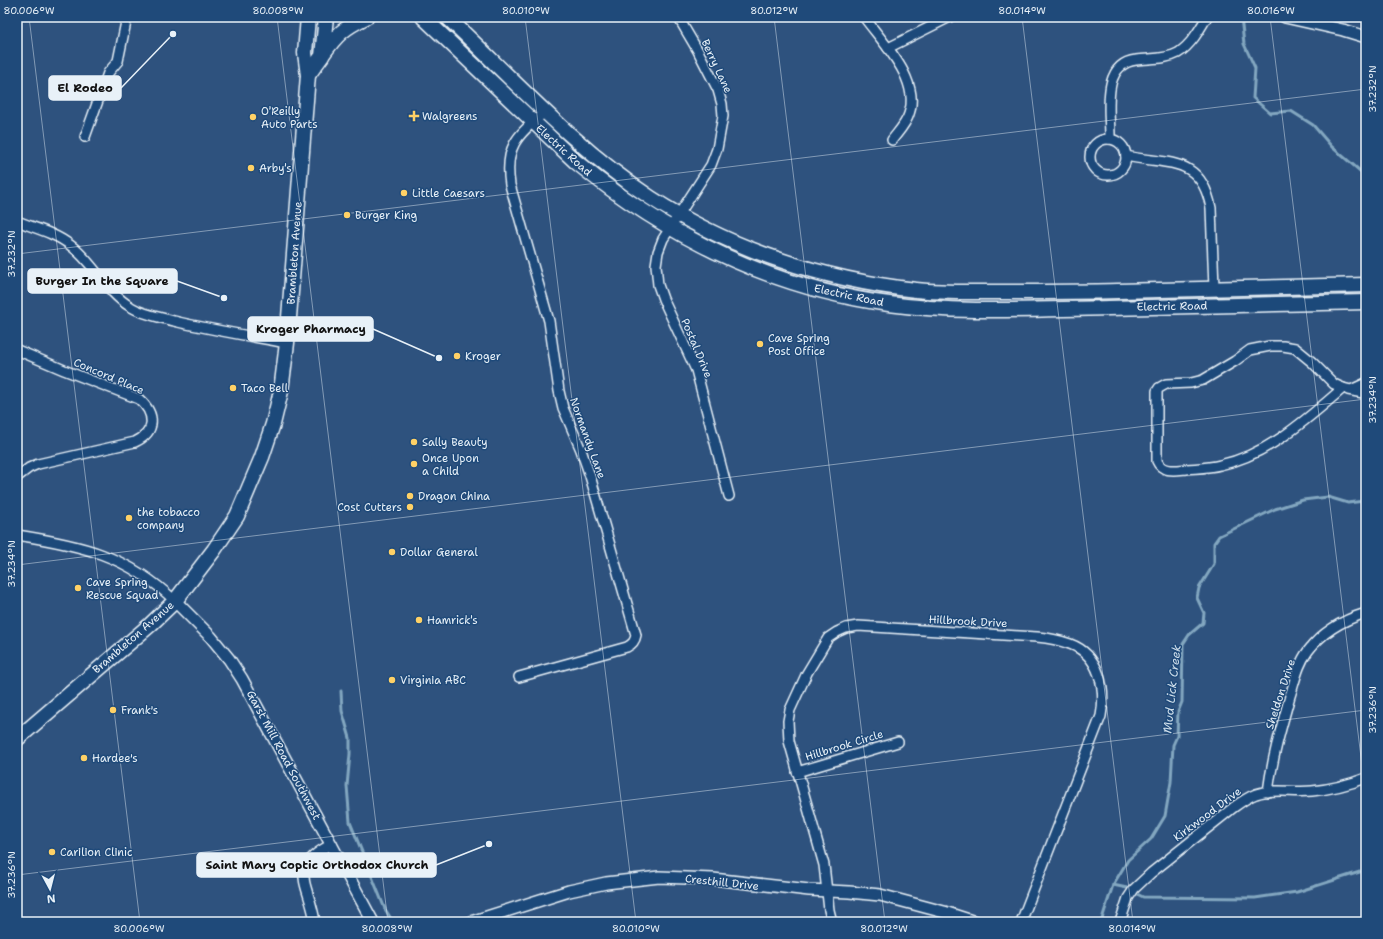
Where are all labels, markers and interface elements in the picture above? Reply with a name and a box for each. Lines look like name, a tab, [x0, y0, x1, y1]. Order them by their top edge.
text: 80.006°W	[3, 4, 55, 17]
text: 80.008°W	[252, 4, 304, 17]
text: 80.010°W	[502, 4, 550, 17]
text: 80.012°W	[750, 4, 798, 17]
text: 80.014°W	[998, 4, 1046, 17]
text: 80.016°W	[1247, 4, 1295, 17]
street label: Berry Lane	[698, 37, 736, 96]
text: 37.232°N	[1366, 65, 1379, 113]
callout: El Rodeo	[49, 76, 121, 100]
text: El Rodeo	[57, 80, 113, 96]
place label: O'Reilly Auto Parts	[261, 104, 318, 132]
place label: Walgreens	[422, 109, 478, 124]
marker: Walgreens	[409, 111, 419, 121]
marker: O'Reilly Auto Parts	[248, 112, 258, 122]
street label: Electric Road	[532, 121, 595, 180]
place label: Arby's	[259, 161, 292, 176]
marker: Arby's	[246, 163, 256, 173]
place label: Little Caesars	[412, 186, 485, 201]
marker: Little Caesars	[399, 188, 409, 198]
street label: Brambleton Avenue	[283, 201, 306, 305]
place label: Burger King	[355, 208, 418, 223]
marker: Burger King	[342, 210, 352, 220]
text: 37.232°N	[5, 230, 18, 278]
callout: Burger In the Square	[28, 269, 177, 293]
text: Burger In the Square	[35, 273, 169, 289]
street label: Electric Road	[813, 281, 885, 310]
street label: Electric Road	[1137, 298, 1207, 315]
street label: Postal Drive	[677, 316, 716, 380]
callout: Kroger Pharmacy	[248, 317, 373, 341]
text: Kroger Pharmacy	[256, 321, 366, 337]
place label: Cave Spring Post Office	[768, 331, 830, 359]
marker: Cave Spring Post Office	[755, 339, 765, 349]
place label: Kroger	[465, 349, 501, 364]
marker: Kroger	[452, 351, 462, 361]
street label: Concord Place	[71, 355, 146, 398]
text: 37.234°N	[1366, 376, 1379, 424]
place label: Taco Bell	[241, 381, 289, 396]
marker: Taco Bell	[228, 383, 238, 393]
street label: Normandy Lane	[566, 396, 609, 481]
place label: Sally Beauty	[422, 435, 488, 450]
marker: Sally Beauty	[409, 437, 419, 447]
place label: Once Upon a Child	[422, 451, 479, 479]
marker: Once Upon a Child	[409, 459, 419, 469]
place label: Dragon China	[418, 489, 490, 504]
marker: Dragon China	[405, 491, 415, 501]
place label: Cost Cutters	[337, 500, 402, 515]
marker: Cost Cutters	[405, 502, 415, 512]
place label: the tobacco company	[137, 505, 200, 533]
marker: the tobacco company	[124, 513, 134, 523]
text: 37.234°N	[5, 540, 18, 588]
place label: Dollar General	[400, 545, 478, 560]
marker: Dollar General	[387, 547, 397, 557]
place label: Cave Spring Rescue Squad	[86, 575, 158, 603]
marker: Cave Spring Rescue Squad	[73, 583, 83, 593]
street label: Brambleton Avenue	[89, 598, 177, 677]
street label: Hillbrook Drive	[928, 612, 1008, 631]
place label: Hamrick's	[427, 613, 478, 628]
marker: Hamrick's	[414, 615, 424, 625]
water label: Mud Lick Creek	[1159, 644, 1185, 734]
street label: Sheldon Drive	[1262, 657, 1299, 731]
place label: Virginia ABC	[400, 673, 466, 688]
marker: Virginia ABC	[387, 675, 397, 685]
text: 37.236°N	[1366, 686, 1379, 734]
street label: Garst Mill Road Southwest	[243, 688, 324, 823]
place label: Frank's	[121, 703, 158, 718]
marker: Frank's	[108, 705, 118, 715]
street label: Hillbrook Circle	[803, 726, 885, 764]
place label: Hardee's	[92, 751, 138, 766]
marker: Hardee's	[79, 753, 89, 763]
street label: Kirkwood Drive	[1170, 784, 1244, 845]
place label: Carilion Clinic	[60, 845, 133, 860]
marker: Carilion Clinic	[47, 847, 57, 857]
text: 37.236°N	[5, 851, 18, 899]
callout: Saint Mary Coptic Orthodox Church	[197, 853, 436, 877]
text: Saint Mary Coptic Orthodox Church	[205, 857, 429, 873]
north arrow	[30, 869, 70, 909]
street label: Cresthill Drive	[684, 871, 760, 894]
text: N	[46, 890, 56, 906]
text: 80.006°W	[113, 922, 165, 935]
text: 80.008°W	[361, 922, 413, 935]
text: 80.010°W	[612, 922, 660, 935]
text: 80.012°W	[860, 922, 908, 935]
text: 80.014°W	[1108, 922, 1156, 935]

